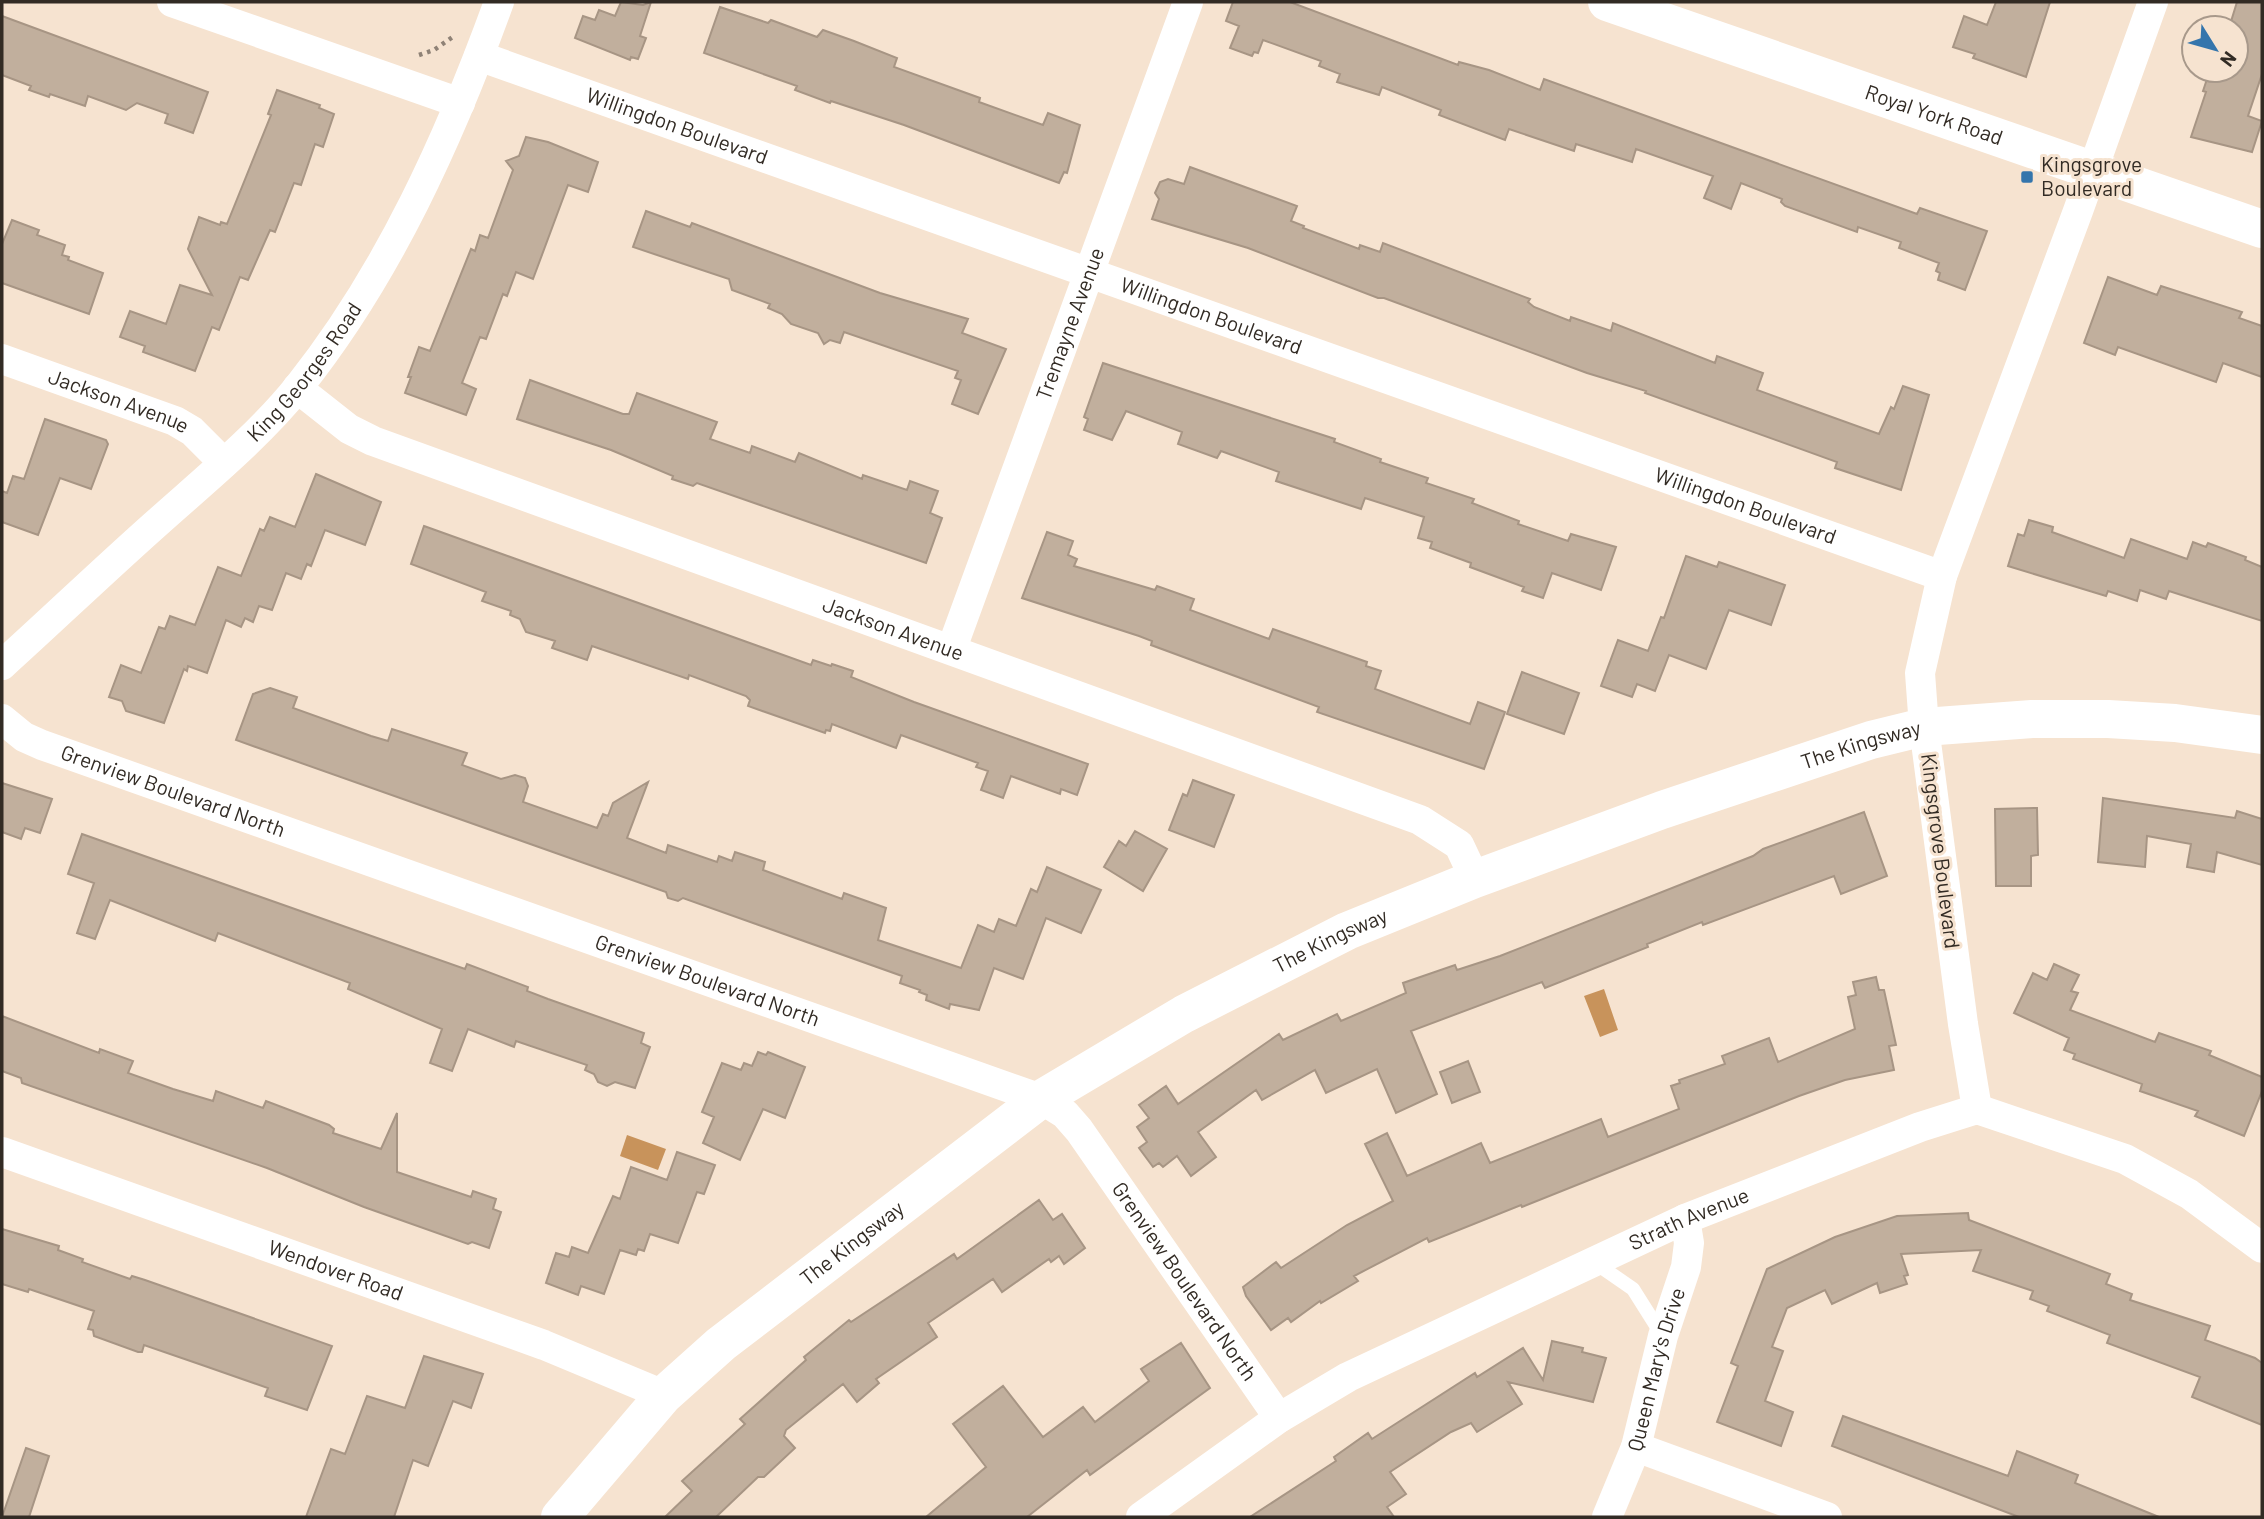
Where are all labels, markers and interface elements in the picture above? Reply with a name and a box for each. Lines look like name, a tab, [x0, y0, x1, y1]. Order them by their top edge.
north arrow	[2180, 14, 2250, 84]
text: N	[2216, 48, 2242, 72]
street label: Royal York Road	[1862, 79, 2007, 149]
street label: Willingdon Boulevard	[583, 81, 772, 169]
place label: Kingsgrove Boulevard	[2041, 151, 2142, 200]
marker: Kingsgrove Boulevard	[2019, 169, 2035, 185]
street label: Tremayne Avenue	[1030, 244, 1108, 403]
street label: Willingdon Boulevard	[1117, 271, 1306, 359]
street label: King Georges Road	[241, 297, 366, 446]
street label: Jackson Avenue	[45, 363, 194, 438]
street label: Willingdon Boulevard	[1652, 461, 1840, 548]
street label: Jackson Avenue	[820, 591, 967, 665]
street label: The Kingsway	[1797, 714, 1923, 774]
street label: Grenview Boulevard North	[58, 739, 289, 841]
street label: Kingsgrove Boulevard	[1917, 752, 1966, 950]
street label: The Kingsway	[1268, 902, 1391, 978]
street label: Grenview Boulevard North	[592, 928, 823, 1031]
street label: Grenview Boulevard North	[1108, 1176, 1263, 1385]
street label: Strath Avenue	[1624, 1181, 1752, 1255]
street label: The Kingsway	[794, 1195, 908, 1290]
street label: Wendover Road	[265, 1234, 407, 1305]
street label: Queen Mary's Drive	[1621, 1284, 1689, 1453]

